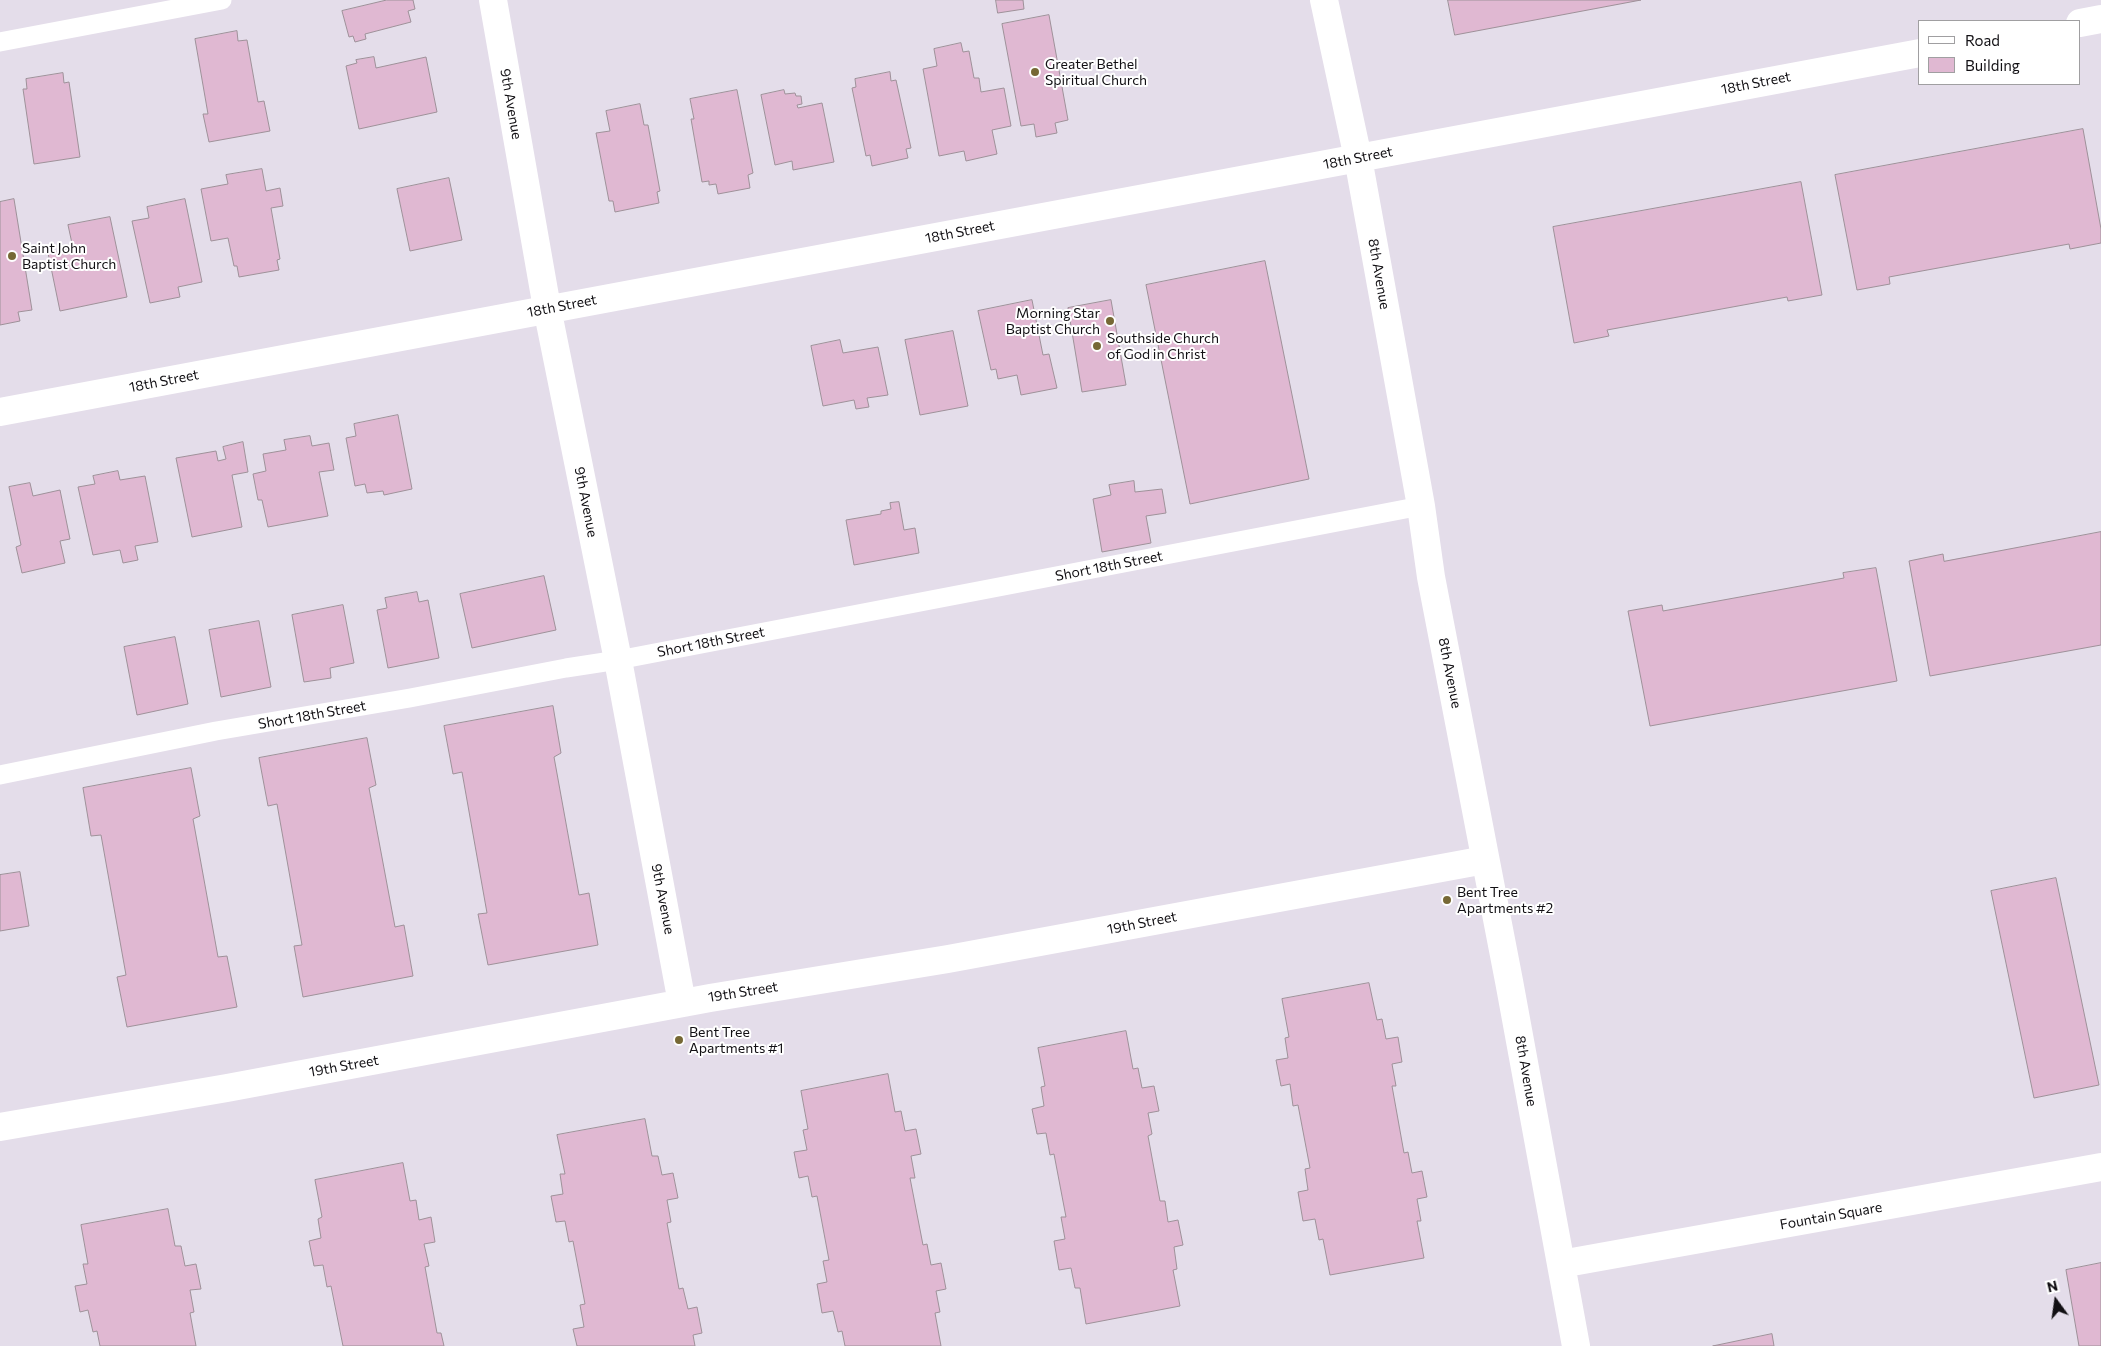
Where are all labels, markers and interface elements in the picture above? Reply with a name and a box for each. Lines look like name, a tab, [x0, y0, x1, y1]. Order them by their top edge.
legend	[1918, 20, 2081, 85]
text: Road	[1965, 31, 2000, 49]
place label: Greater Bethel Spiritual Church	[1045, 56, 1147, 88]
text: Building	[1965, 56, 2020, 74]
marker: Greater Bethel Spiritual Church	[1029, 66, 1041, 78]
street label: 9th Avenue	[497, 67, 525, 141]
street label: 18th Street	[1720, 68, 1792, 98]
street label: 18th Street	[1322, 143, 1394, 173]
street label: 18th Street	[924, 217, 996, 247]
street label: 8th Avenue	[1365, 237, 1393, 311]
place label: Saint John Baptist Church	[22, 240, 116, 272]
marker: Saint John Baptist Church	[6, 250, 18, 262]
street label: 18th Street	[526, 291, 598, 321]
place label: Morning Star Baptist Church	[1006, 305, 1100, 338]
marker: Morning Star Baptist Church	[1104, 315, 1116, 327]
place label: Southside Church of God in Christ	[1107, 330, 1219, 362]
marker: Southside Church of God in Christ	[1091, 340, 1103, 352]
street label: 18th Street	[128, 366, 200, 396]
street label: 9th Avenue	[571, 465, 601, 539]
street label: Short 18th Street	[1054, 547, 1164, 585]
street label: Short 18th Street	[656, 623, 766, 661]
street label: 8th Avenue	[1435, 636, 1465, 710]
street label: Short 18th Street	[257, 697, 367, 733]
street label: 9th Avenue	[648, 862, 678, 936]
place label: Bent Tree Apartments #2	[1457, 884, 1553, 916]
marker: Bent Tree Apartments #2	[1441, 894, 1453, 906]
street label: 19th Street	[1106, 908, 1178, 938]
street label: 19th Street	[707, 978, 779, 1006]
place label: Bent Tree Apartments #1	[689, 1024, 784, 1056]
marker: Bent Tree Apartments #1	[673, 1034, 685, 1046]
street label: 8th Avenue	[1512, 1034, 1540, 1108]
street label: 19th Street	[308, 1052, 380, 1080]
street label: Fountain Square	[1779, 1199, 1883, 1233]
north arrow	[2031, 1276, 2081, 1326]
text: N	[2045, 1276, 2059, 1295]

